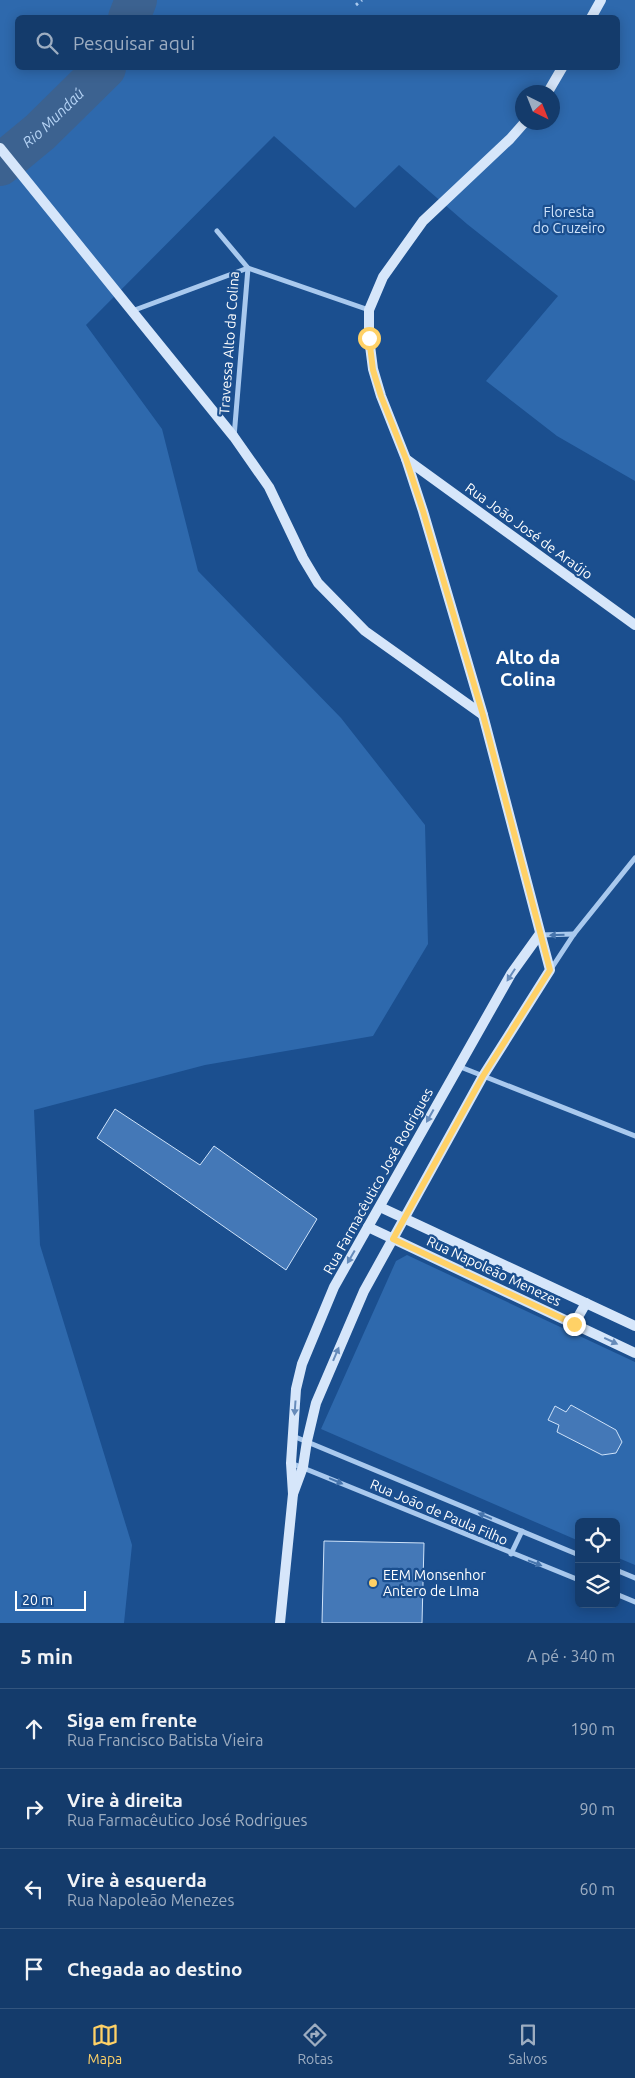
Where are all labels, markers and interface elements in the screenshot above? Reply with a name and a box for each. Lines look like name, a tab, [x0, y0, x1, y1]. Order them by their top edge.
search box	[15, 15, 620, 70]
icon: search	[33, 29, 61, 57]
text: Pesquisar aqui	[73, 32, 195, 54]
water label: Rio Mundaú	[19, 85, 87, 151]
north arrow	[515, 85, 560, 130]
park label: Floresta do Cruzeiro	[533, 204, 605, 236]
street label: Travessa Alto da Colina	[216, 271, 242, 415]
route start	[358, 327, 381, 350]
street label: Rua João José de Araújo	[462, 480, 596, 582]
district label: Alto da Colina	[496, 646, 560, 690]
one-way arrow	[549, 931, 565, 939]
one-way arrow	[506, 968, 516, 981]
street label: Rua Farmacêutico José Rodrigues	[320, 1085, 436, 1277]
one-way arrow	[426, 1109, 435, 1122]
street label: Rua Napoleão Menezes	[424, 1233, 564, 1309]
one-way arrow	[346, 1251, 355, 1264]
route end	[563, 1313, 586, 1336]
one-way arrow	[604, 1338, 618, 1346]
one-way arrow	[332, 1346, 340, 1361]
one-way arrow	[291, 1400, 299, 1416]
street label: Rua João de Paula Filho	[368, 1476, 510, 1548]
one-way arrow	[329, 1478, 343, 1486]
one-way arrow	[478, 1511, 492, 1519]
map controls	[575, 1518, 620, 1608]
button: locate	[575, 1518, 620, 1563]
one-way arrow	[527, 1560, 542, 1567]
button: layers	[575, 1563, 620, 1608]
place label: EEM Monsenhor Antero de LIma	[383, 1567, 486, 1599]
marker: EEM Monsenhor Antero de LIma	[367, 1577, 379, 1589]
scale bar	[15, 1588, 86, 1611]
text: 20 m	[22, 1592, 53, 1608]
text: 5 min	[20, 1644, 73, 1668]
text: A pé · 340 m	[527, 1647, 615, 1665]
text: Siga em frente	[67, 1709, 197, 1731]
icon: ahead	[20, 1715, 48, 1743]
text: 190 m	[570, 1720, 615, 1738]
text: Rua Francisco Batista Vieira	[67, 1731, 263, 1749]
text: Vire à direita	[67, 1789, 183, 1811]
icon: right	[20, 1795, 48, 1823]
text: 90 m	[579, 1800, 615, 1818]
text: Rua Farmacêutico José Rodrigues	[67, 1811, 307, 1829]
text: Vire à esquerda	[67, 1869, 207, 1891]
icon: left	[20, 1875, 48, 1903]
text: 60 m	[579, 1880, 615, 1898]
text: Rua Napoleão Menezes	[67, 1891, 234, 1909]
icon: arrive	[20, 1955, 48, 1983]
text: Chegada ao destino	[67, 1958, 243, 1980]
tab: Mapa	[88, 2021, 122, 2067]
tab: Rotas	[297, 2021, 333, 2067]
tab: Salvos	[508, 2021, 547, 2067]

